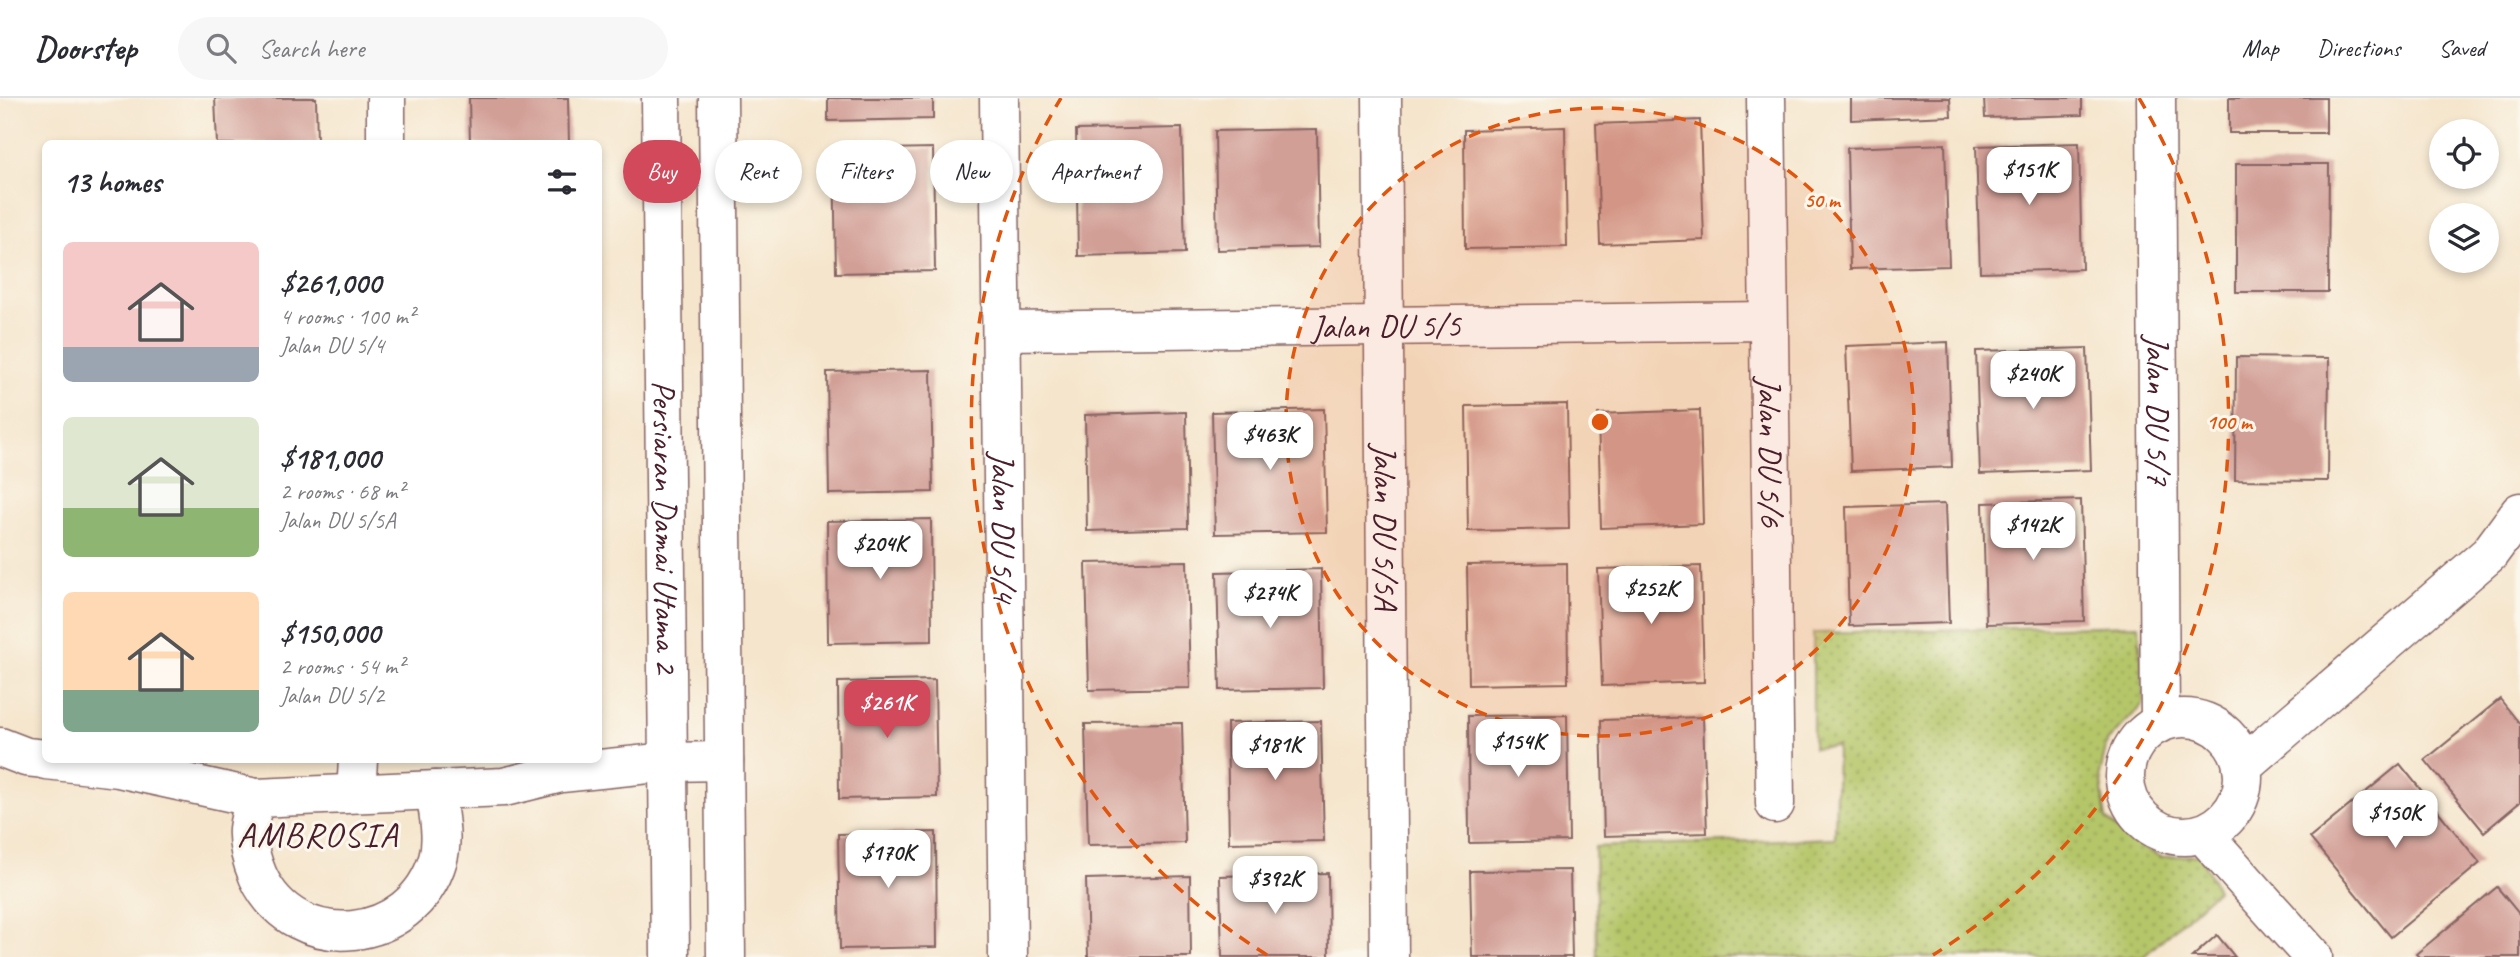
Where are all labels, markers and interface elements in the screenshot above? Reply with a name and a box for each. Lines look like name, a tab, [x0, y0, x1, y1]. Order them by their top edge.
search box	[178, 17, 668, 80]
text: Doorstep	[35, 27, 136, 69]
icon: search	[202, 29, 240, 67]
text: Search here	[258, 32, 364, 65]
text: Map	[2242, 33, 2279, 63]
text: Directions	[2317, 33, 2400, 63]
text: Saved	[2438, 33, 2485, 63]
map controls	[2429, 119, 2499, 273]
button: locate	[2429, 119, 2499, 189]
chip: Buy	[623, 140, 701, 203]
chip: Rent	[715, 140, 802, 203]
chip: Filters	[816, 140, 916, 203]
chip: New	[930, 140, 1013, 203]
chip: Apartment	[1027, 140, 1163, 203]
pin: $151K	[1980, 148, 2078, 207]
text: $151K	[2003, 155, 2055, 184]
text: 13 homes	[63, 163, 161, 201]
icon: filters	[543, 163, 581, 201]
text: 50 m	[1804, 187, 1842, 213]
button: layers	[2429, 203, 2499, 273]
text: $261,000	[280, 264, 381, 302]
icon: home	[119, 270, 203, 354]
text: 4 rooms · 100 m²	[280, 302, 415, 331]
street label: Jalan DU 5/5	[1309, 304, 1463, 348]
text: Jalan DU 5/4	[280, 331, 384, 360]
street label: Jalan DU 5/7	[2137, 333, 2179, 487]
pin: $240K	[1984, 352, 2082, 411]
text: $240K	[2006, 359, 2060, 388]
street label: Jalan DU 5/6	[1749, 375, 1792, 528]
street label: Persiaran Damai Utama 2	[643, 380, 688, 677]
text: 100 m	[2206, 409, 2254, 435]
centre of rings	[1588, 410, 1612, 434]
pin: $463K	[1221, 412, 1319, 472]
text: $463K	[1243, 420, 1297, 449]
text: $181,000	[280, 439, 380, 477]
street label: Jalan DU 5/5A	[1364, 442, 1407, 612]
icon: home	[119, 445, 203, 529]
street label: Jalan DU 5/4	[982, 450, 1025, 605]
text: 2 rooms · 68 m²	[280, 477, 404, 506]
pin: $142K	[1984, 503, 2082, 562]
text: Jalan DU 5/5A	[280, 506, 396, 535]
text: $142K	[2006, 510, 2060, 539]
pin: $204K	[831, 522, 929, 581]
text: $204K	[853, 529, 907, 558]
pin: $252K	[1602, 566, 1700, 626]
pin: $274K	[1221, 570, 1319, 630]
text: $252K	[1625, 574, 1677, 603]
text: $274K	[1244, 578, 1297, 607]
text: $150,000	[280, 614, 380, 652]
icon: home	[119, 620, 203, 704]
text: 2 rooms · 54 m²	[280, 652, 404, 681]
pin: $261K	[838, 680, 936, 740]
text: Jalan DU 5/2	[280, 681, 384, 710]
text: $261K	[860, 688, 914, 717]
pin: $154K	[1469, 720, 1567, 779]
pin: $181K	[1226, 722, 1324, 782]
text: $154K	[1492, 727, 1544, 756]
text: $181K	[1248, 730, 1302, 759]
pin: $150K	[2346, 790, 2444, 850]
text: $150K	[2369, 798, 2421, 827]
district label: AMBROSIA	[237, 812, 399, 857]
pin: $170K	[839, 830, 937, 890]
text: $170K	[862, 838, 915, 867]
pin: $392K	[1226, 856, 1324, 916]
text: $392K	[1249, 864, 1301, 893]

